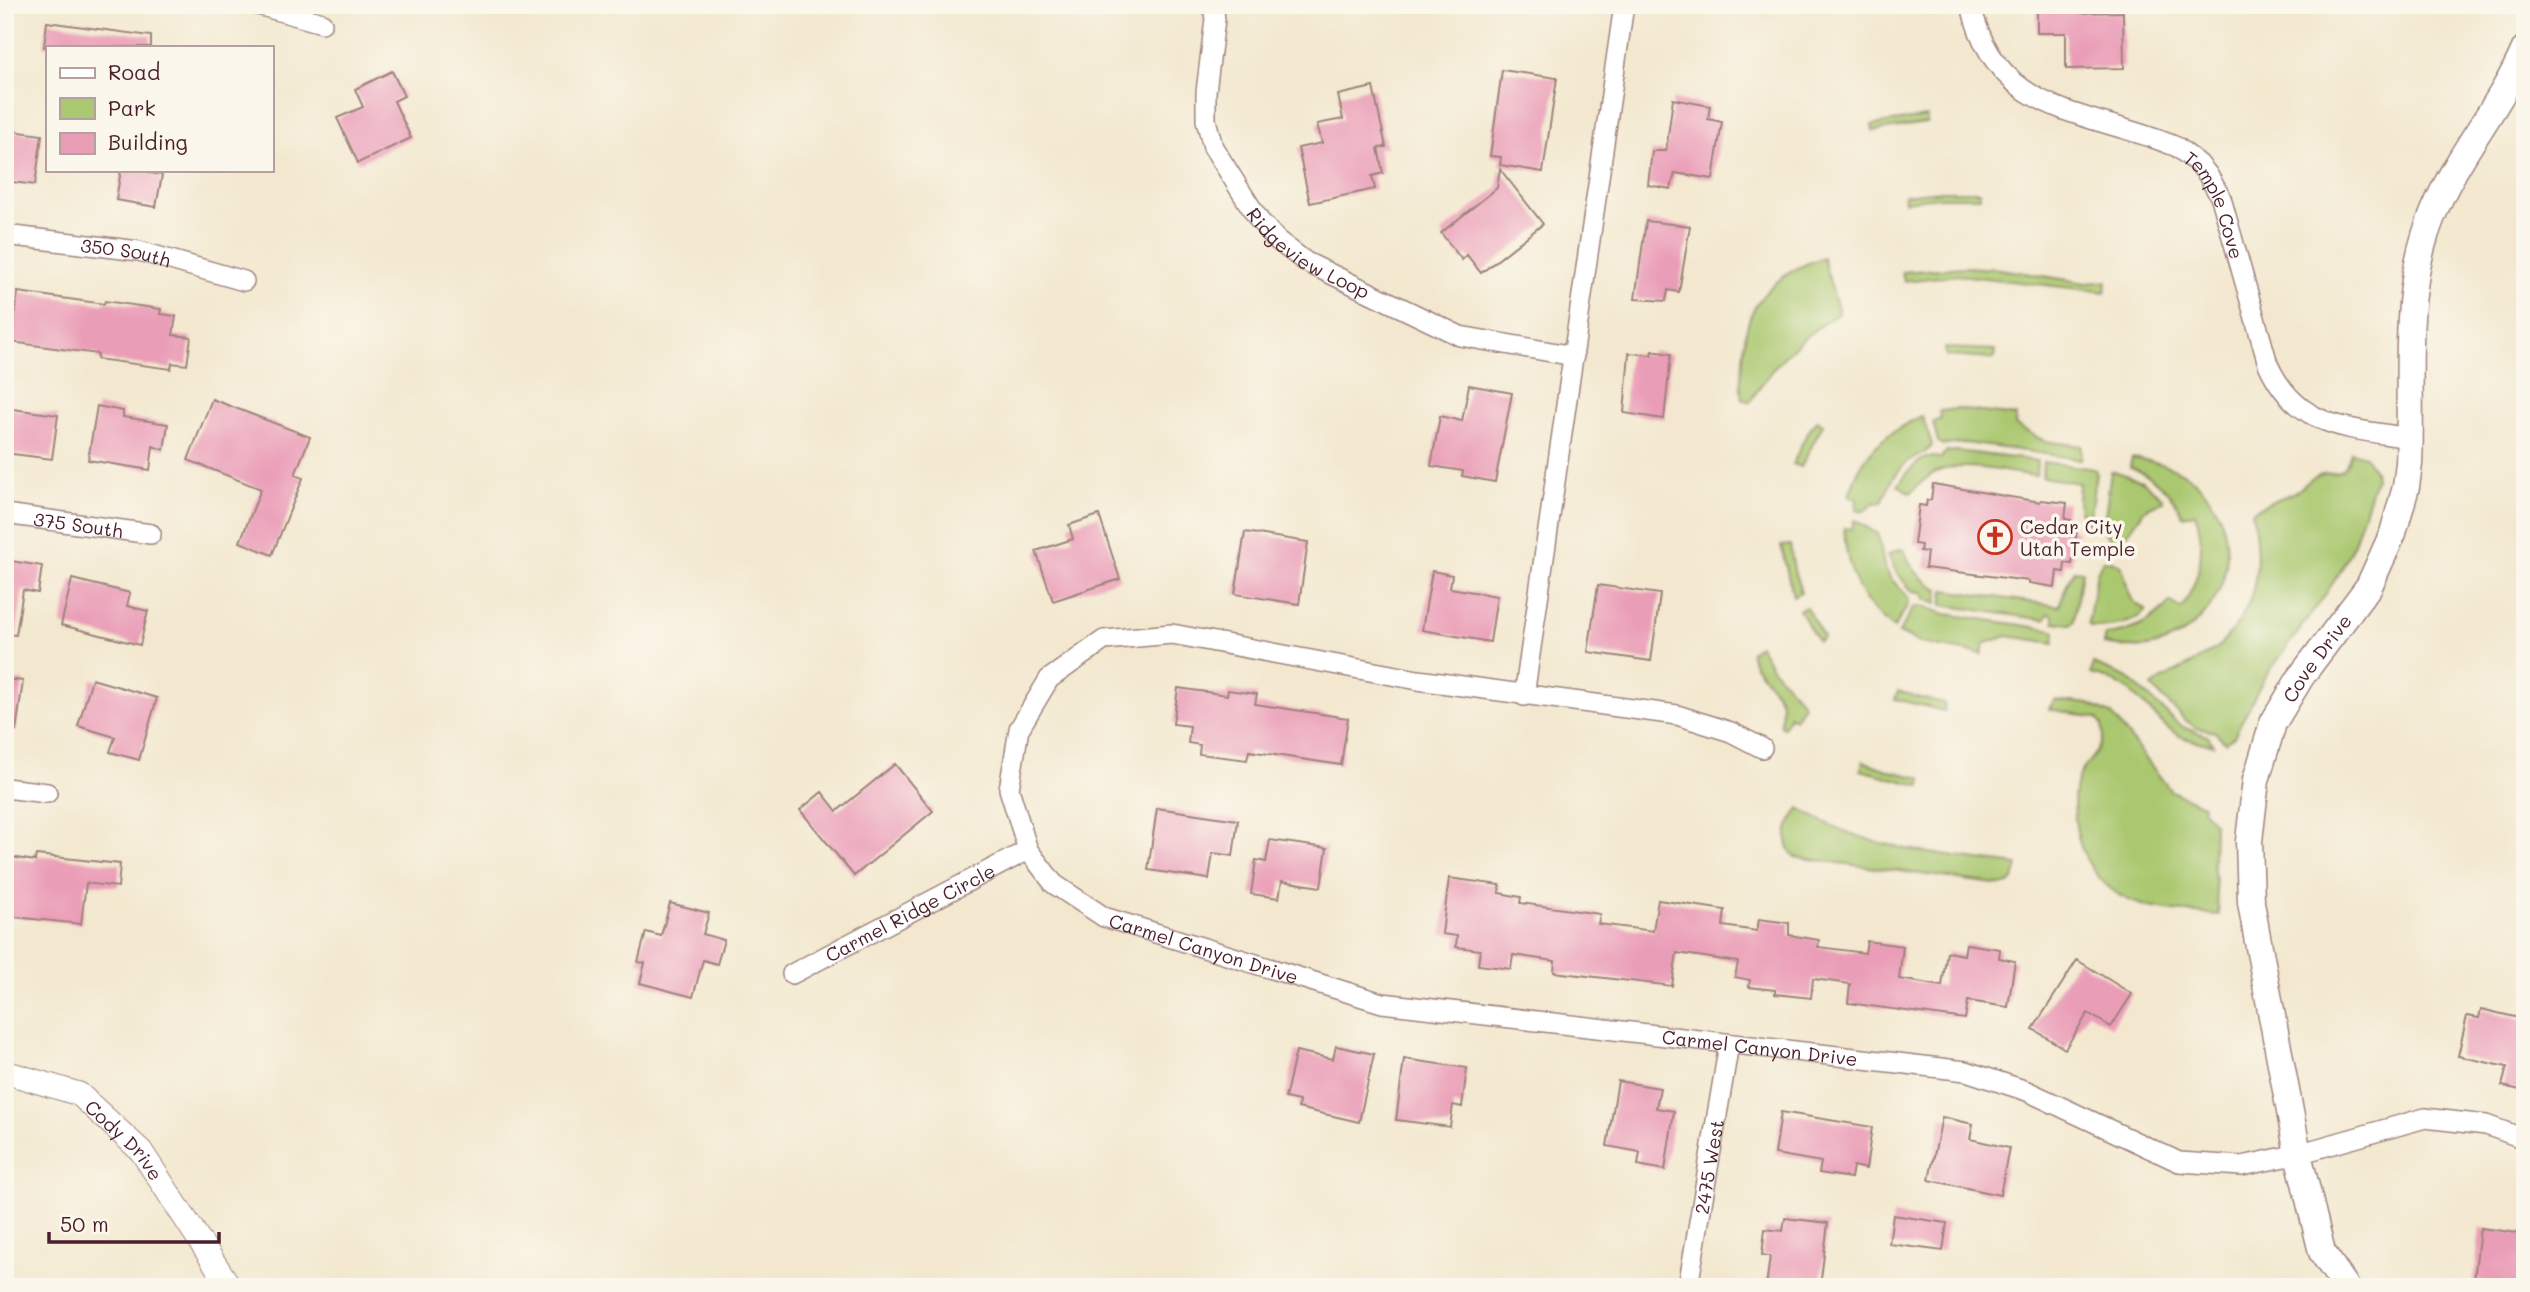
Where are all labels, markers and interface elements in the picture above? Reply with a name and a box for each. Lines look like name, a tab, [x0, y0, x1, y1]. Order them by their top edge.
legend	[46, 46, 273, 172]
text: Road	[108, 58, 160, 85]
text: Park	[108, 94, 156, 121]
text: Building	[108, 128, 188, 155]
street label: Temple Cove	[2179, 145, 2250, 262]
street label: Ridgeview Loop	[1242, 203, 1374, 303]
street label: 350 South	[79, 232, 174, 272]
street label: 375 South	[32, 506, 125, 543]
place label: Cedar City Utah Temple	[2020, 514, 2135, 561]
church icon: Cedar City Utah Temple	[1976, 518, 2014, 556]
street label: Cove Drive	[2276, 608, 2356, 706]
street label: Carmel Ridge Circle	[821, 857, 999, 967]
street label: Carmel Canyon Drive	[1106, 907, 1301, 989]
street label: Carmel Canyon Drive	[1661, 1023, 1859, 1071]
street label: Cody Drive	[80, 1094, 169, 1185]
street label: 2475 West	[1688, 1118, 1729, 1216]
scale bar	[49, 1201, 219, 1245]
text: 50 m	[60, 1210, 109, 1237]

